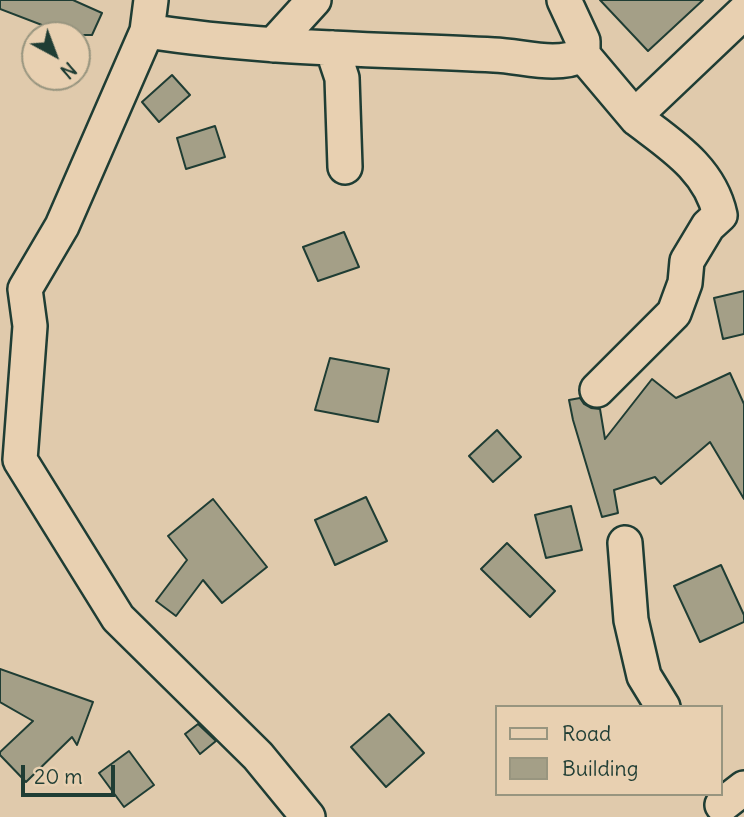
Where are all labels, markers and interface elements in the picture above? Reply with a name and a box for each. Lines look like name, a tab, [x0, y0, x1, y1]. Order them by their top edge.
north arrow	[21, 21, 91, 91]
text: N	[56, 57, 81, 84]
legend	[496, 705, 723, 796]
text: Road	[562, 720, 611, 747]
scale bar	[24, 750, 119, 794]
text: Building	[562, 755, 638, 782]
text: 20 m	[34, 763, 83, 790]

